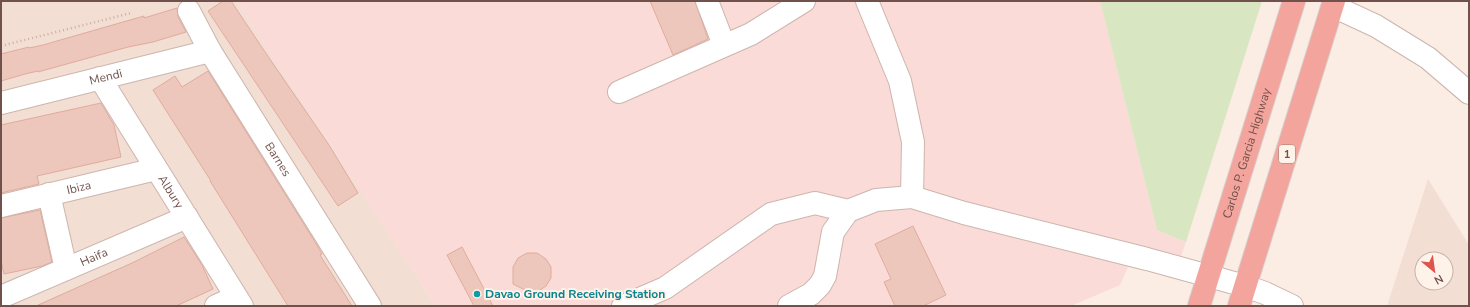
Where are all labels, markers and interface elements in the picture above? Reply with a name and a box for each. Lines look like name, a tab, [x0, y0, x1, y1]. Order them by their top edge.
street label: Mendi	[88, 65, 124, 89]
street label: Carlos P. Garcia Highway	[1219, 85, 1275, 220]
street label: Barnes	[261, 139, 295, 180]
road number: 1	[1279, 145, 1295, 163]
street label: Albury	[154, 172, 188, 212]
street label: Ibiza	[65, 177, 93, 198]
street label: Haifa	[77, 244, 110, 270]
north arrow	[1414, 251, 1454, 291]
text: N	[1431, 271, 1446, 288]
place label: Davao Ground Receiving Station	[485, 286, 665, 302]
marker: Davao Ground Receiving Station	[472, 289, 482, 299]

